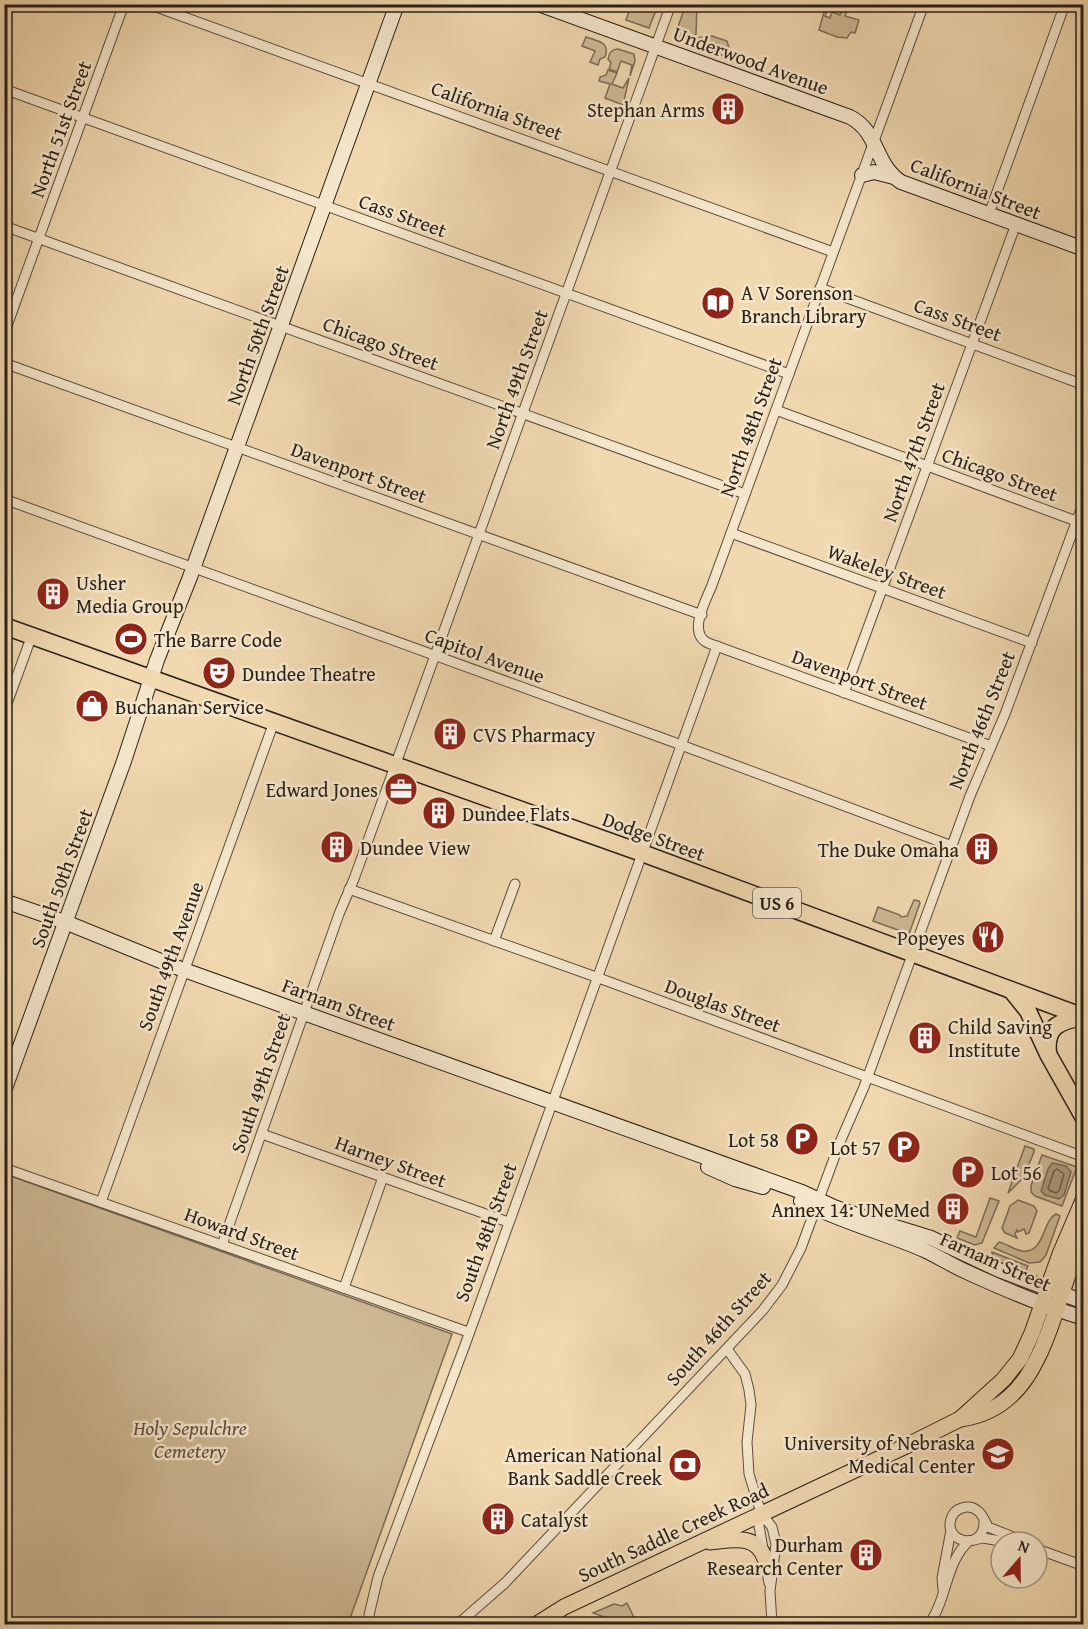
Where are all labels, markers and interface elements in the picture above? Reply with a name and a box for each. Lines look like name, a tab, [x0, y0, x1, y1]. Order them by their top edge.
street label: Underwood Avenue	[669, 18, 833, 102]
street label: North 51st Street	[22, 57, 98, 201]
street label: California Street	[427, 73, 567, 147]
building icon: Stephan Arms	[710, 91, 746, 127]
place label: Stephan Arms	[587, 95, 705, 124]
street label: California Street	[907, 150, 1045, 226]
street label: Cass Street	[355, 186, 451, 244]
street label: North 50th Street	[218, 261, 296, 409]
place label: A V Sorenson Branch Library	[741, 278, 867, 330]
library icon: A V Sorenson Branch Library	[700, 285, 736, 321]
street label: Cass Street	[910, 290, 1006, 348]
street label: North 49th Street	[477, 305, 555, 453]
street label: Chicago Street	[319, 309, 443, 377]
street label: North 48th Street	[711, 353, 789, 501]
street label: North 47th Street	[874, 378, 952, 526]
street label: Davenport Street	[287, 434, 431, 510]
street label: Chicago Street	[938, 440, 1062, 508]
street label: Wakeley Street	[823, 536, 951, 606]
place label: Usher Media Group	[76, 568, 184, 620]
building icon: Usher Media Group	[35, 576, 71, 612]
street label: Capitol Avenue	[421, 620, 549, 690]
sports icon: The Barre Code	[113, 621, 149, 657]
place label: The Barre Code	[154, 625, 282, 654]
street label: Davenport Street	[788, 641, 932, 717]
street label: North 46th Street	[940, 647, 1022, 793]
theatre icon: Dundee Theatre	[201, 655, 237, 691]
place label: Dundee Theatre	[242, 659, 376, 688]
shop icon: Buchanan Service	[74, 688, 110, 724]
place label: Buchanan Service	[115, 692, 264, 721]
building icon: CVS Pharmacy	[432, 716, 468, 752]
place label: CVS Pharmacy	[473, 720, 595, 749]
office icon: Edward Jones	[383, 771, 419, 807]
place label: Edward Jones	[266, 775, 378, 804]
building icon: Dundee Flats	[421, 795, 457, 831]
place label: Dundee Flats	[462, 799, 570, 828]
street label: South 50th Street	[22, 804, 100, 952]
street label: Dodge Street	[599, 804, 709, 868]
building icon: Dundee View	[319, 829, 355, 865]
building icon: The Duke Omaha	[964, 831, 1000, 867]
place label: Dundee View	[360, 833, 471, 862]
place label: The Duke Omaha	[818, 835, 960, 864]
street label: South 49th Avenue	[130, 877, 210, 1035]
road number: US 6	[753, 888, 801, 918]
restaurant icon: Popeyes	[970, 919, 1006, 955]
place label: Popeyes	[897, 923, 965, 952]
street label: Farnam Street	[278, 970, 400, 1038]
street label: Douglas Street	[661, 971, 785, 1039]
street label: South 49th Street	[223, 1009, 297, 1157]
place label: Child Saving Institute	[948, 1012, 1052, 1064]
building icon: Child Saving Institute	[907, 1020, 943, 1056]
parking icon: Lot 58	[784, 1121, 820, 1157]
place label: Lot 58	[728, 1125, 779, 1154]
street label: Harney Street	[331, 1127, 451, 1195]
parking icon: Lot 57	[886, 1129, 922, 1165]
place label: Lot 57	[830, 1133, 881, 1162]
parking icon: Lot 56	[950, 1154, 986, 1190]
street label: South 48th Street	[446, 1158, 524, 1306]
place label: Lot 56	[991, 1158, 1042, 1187]
building icon: Annex 14: UNeMed	[935, 1191, 971, 1227]
place label: Annex 14: UNeMed	[771, 1195, 930, 1224]
street label: Howard Street	[181, 1199, 303, 1267]
street label: Farnam Street	[936, 1224, 1056, 1298]
street label: South 46th Street	[658, 1264, 778, 1392]
park label: Holy Sepulchre Cemetery	[132, 1413, 247, 1465]
place label: University of Nebraska Medical Center	[784, 1428, 976, 1480]
school or university icon: University of Nebraska Medical Center	[980, 1436, 1016, 1472]
place label: American National Bank Saddle Creek	[505, 1440, 663, 1492]
bank icon: American National Bank Saddle Creek	[667, 1447, 703, 1483]
street label: South Saddle Creek Road	[573, 1475, 773, 1589]
building icon: Catalyst	[480, 1501, 516, 1537]
place label: Catalyst	[521, 1505, 588, 1534]
place label: Durham Research Center	[707, 1530, 844, 1582]
north arrow	[989, 1530, 1049, 1590]
text: N	[1015, 1533, 1034, 1559]
building icon: Durham Research Center	[848, 1537, 884, 1573]

